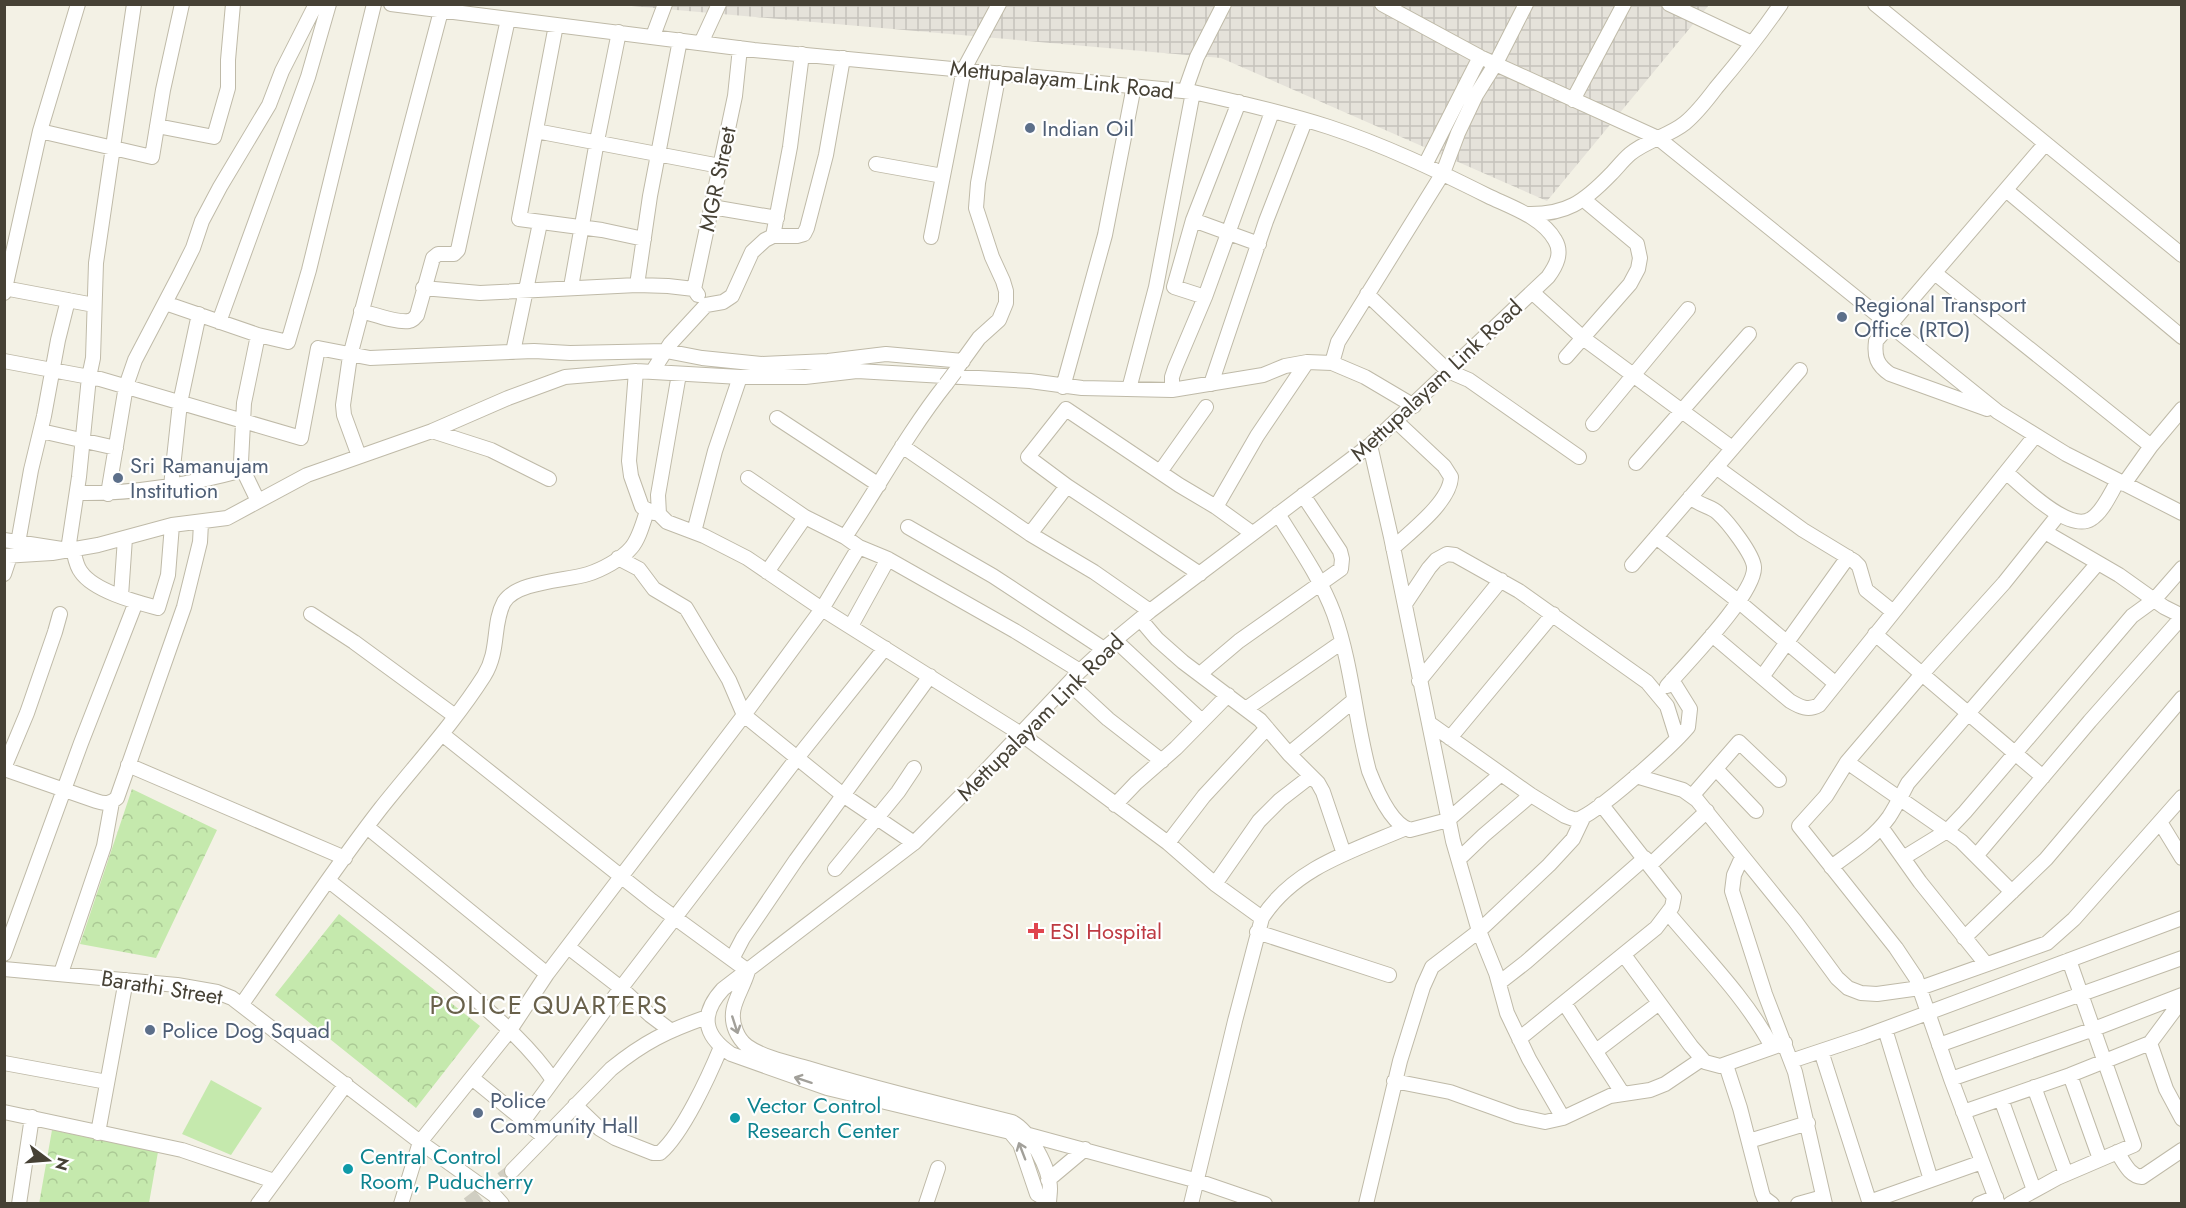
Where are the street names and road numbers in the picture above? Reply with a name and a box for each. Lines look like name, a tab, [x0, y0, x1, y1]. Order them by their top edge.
street label: Mettupalayam Link Road	[949, 51, 1175, 107]
street label: MGR Street	[690, 123, 744, 234]
street label: Mettupalayam Link Road	[1343, 292, 1529, 468]
street label: Mettupalayam Link Road	[949, 626, 1131, 808]
street label: Barathi Street	[99, 962, 226, 1013]

